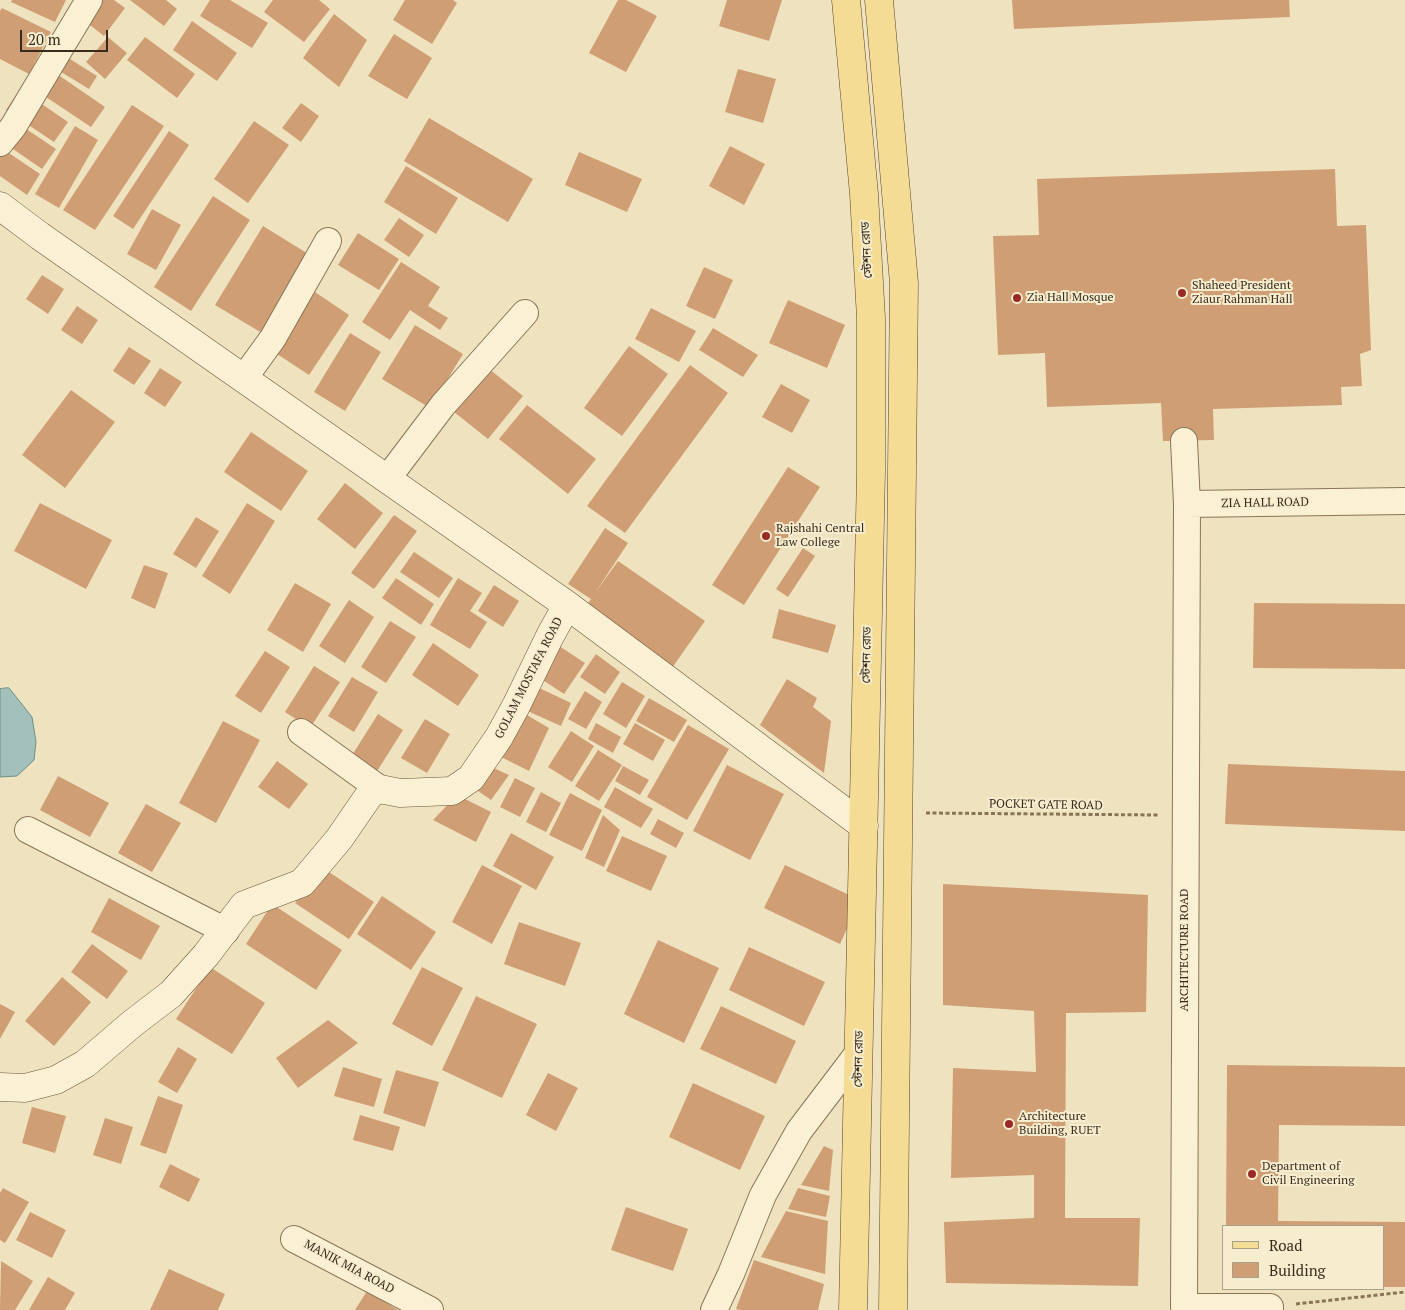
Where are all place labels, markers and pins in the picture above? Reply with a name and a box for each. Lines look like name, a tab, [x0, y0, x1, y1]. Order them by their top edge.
place label: Shaheed President Ziaur Rahman Hall	[1192, 279, 1293, 307]
marker: Shaheed President Ziaur Rahman Hall	[1176, 287, 1188, 299]
place label: Zia Hall Mosque	[1027, 291, 1114, 305]
marker: Zia Hall Mosque	[1011, 292, 1023, 304]
place label: Rajshahi Central Law College	[776, 522, 864, 550]
marker: Rajshahi Central Law College	[760, 530, 772, 542]
place label: Architecture Building, RUET	[1019, 1110, 1101, 1138]
marker: Architecture Building, RUET	[1003, 1118, 1015, 1130]
place label: Department of Civil Engineering	[1262, 1160, 1354, 1188]
marker: Department of Civil Engineering	[1246, 1168, 1258, 1180]

